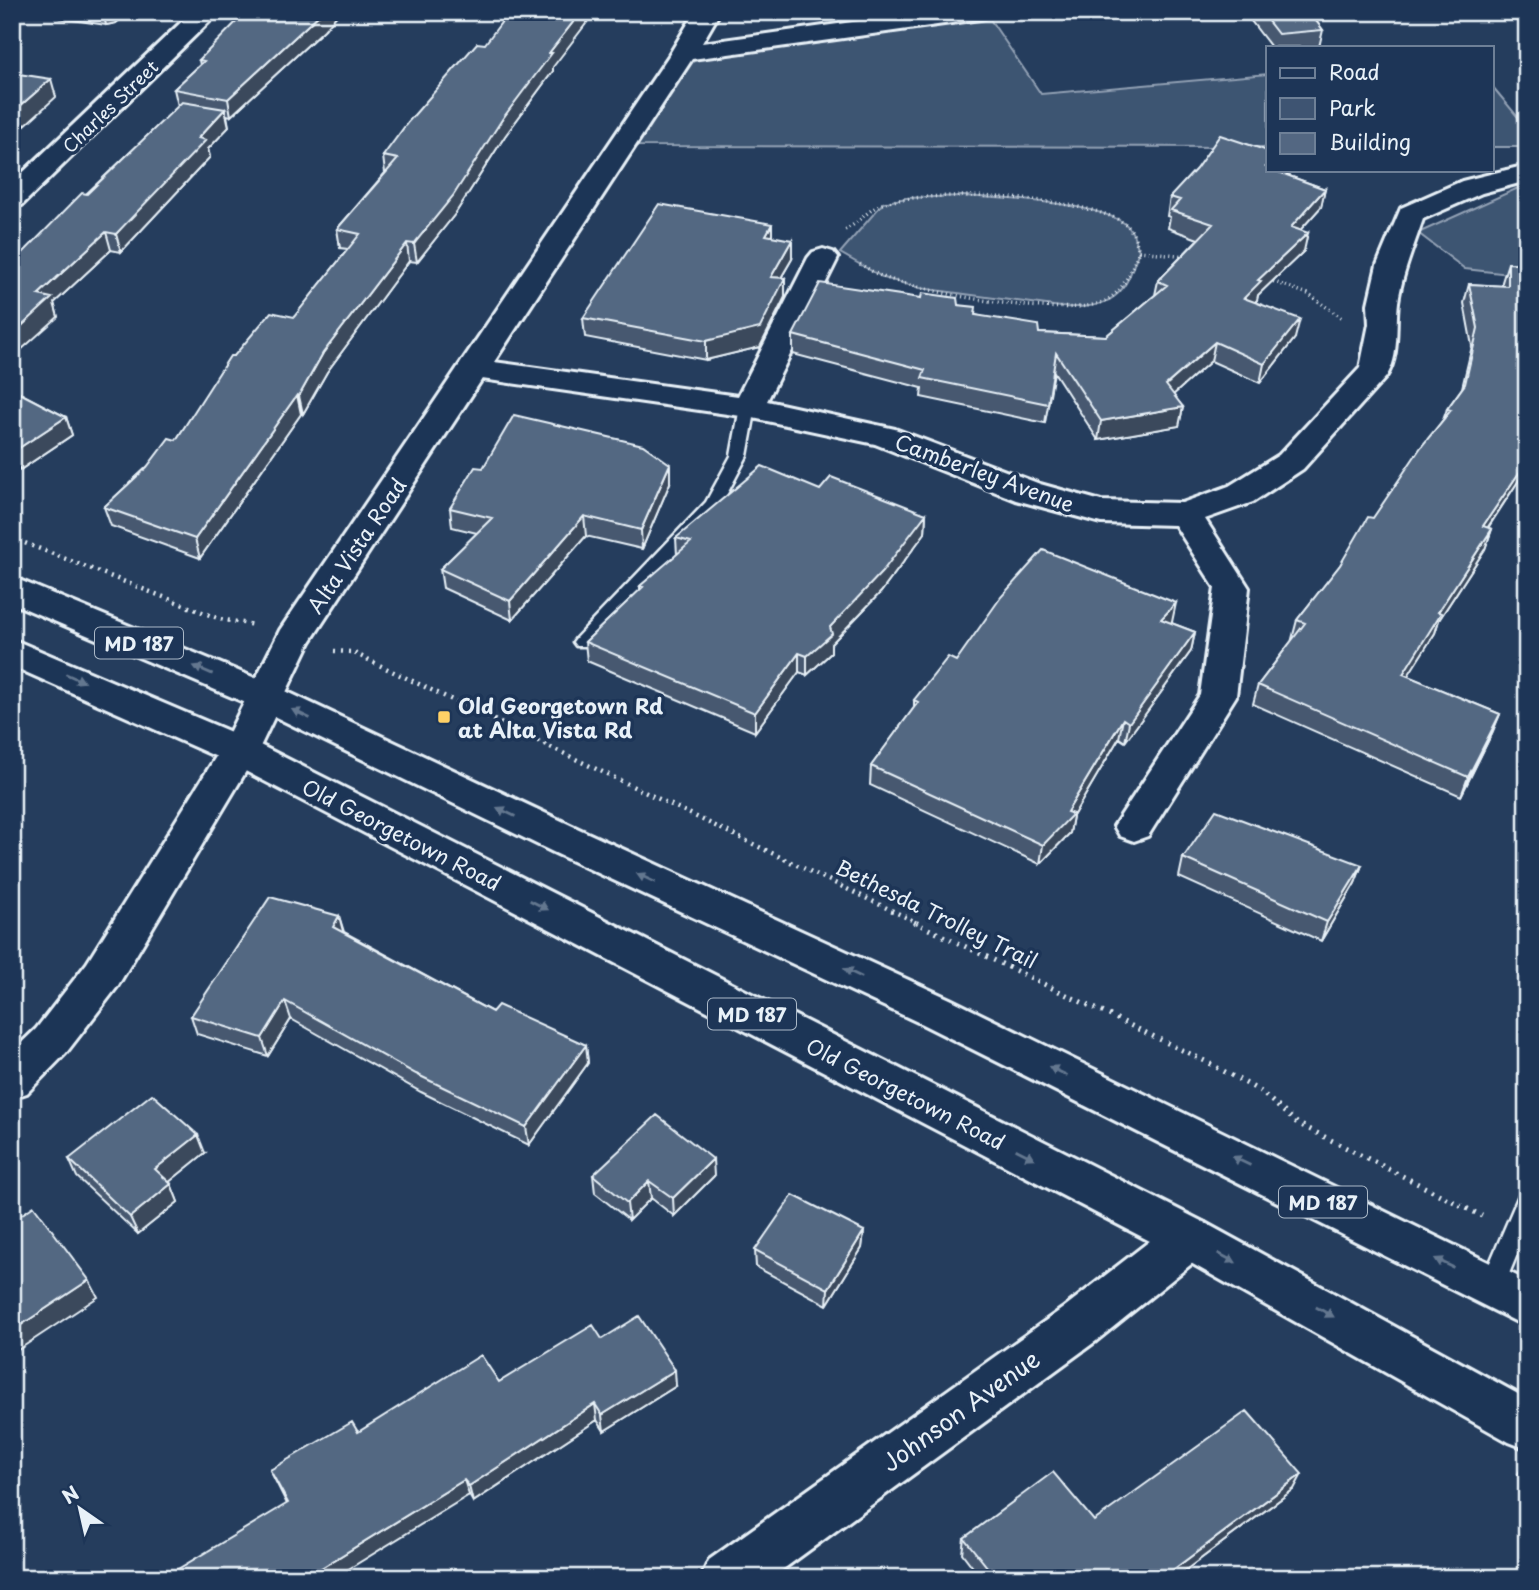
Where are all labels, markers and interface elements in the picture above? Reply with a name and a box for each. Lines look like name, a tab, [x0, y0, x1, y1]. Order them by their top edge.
legend	[1266, 46, 1494, 172]
street label: Charles Street	[56, 53, 164, 159]
text: Road	[1329, 55, 1380, 87]
text: Park	[1329, 91, 1376, 123]
text: Building	[1329, 125, 1411, 157]
street label: Camberley Avenue	[891, 425, 1079, 519]
street label: Alta Vista Road	[299, 471, 413, 619]
road number: MD 187	[95, 628, 183, 658]
one-way arrow	[192, 665, 213, 676]
one-way arrow	[65, 672, 85, 684]
place label: Old Georgetown Rd at Alta Vista Rd	[458, 689, 663, 745]
one-way arrow	[291, 708, 311, 719]
marker: Old Georgetown Rd at Alta Vista Rd	[436, 709, 452, 725]
street label: Old Georgetown Road	[297, 770, 507, 898]
one-way arrow	[496, 806, 516, 817]
street label: Bethesda Trolley Trail	[831, 850, 1043, 976]
one-way arrow	[636, 872, 656, 883]
one-way arrow	[529, 899, 549, 911]
one-way arrow	[842, 967, 863, 978]
road number: MD 187	[708, 998, 796, 1030]
street label: Old Georgetown Road	[801, 1029, 1011, 1157]
one-way arrow	[1048, 1065, 1068, 1076]
one-way arrow	[1015, 1148, 1035, 1160]
one-way arrow	[1231, 1156, 1251, 1167]
road number: MD 187	[1279, 1186, 1367, 1218]
one-way arrow	[1217, 1253, 1237, 1264]
one-way arrow	[1434, 1257, 1454, 1268]
one-way arrow	[1315, 1306, 1334, 1318]
street label: Johnson Avenue	[874, 1340, 1046, 1480]
north arrow	[46, 1474, 116, 1544]
text: N	[56, 1478, 84, 1510]

